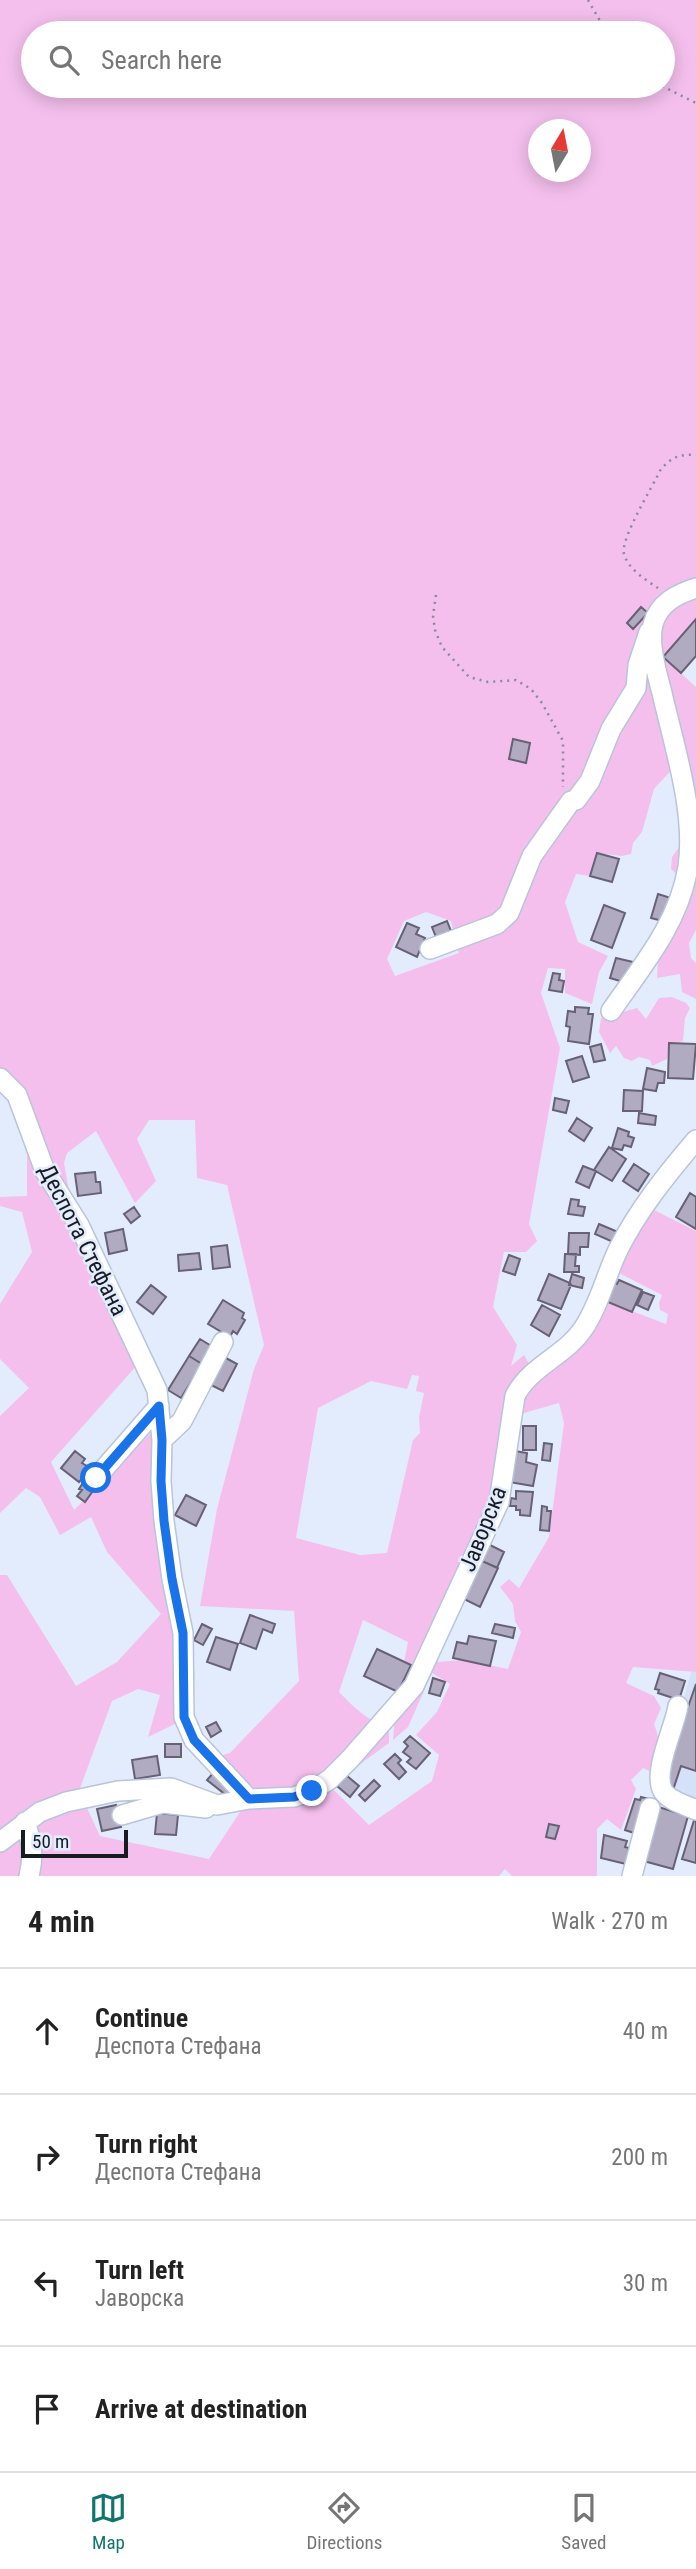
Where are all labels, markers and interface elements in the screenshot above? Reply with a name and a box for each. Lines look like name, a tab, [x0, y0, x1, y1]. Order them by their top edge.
search box	[21, 21, 675, 98]
icon: search	[45, 41, 83, 79]
text: Search here	[101, 45, 222, 75]
north arrow	[528, 119, 591, 182]
street label: Деспота Стефана	[33, 1160, 133, 1320]
route start	[80, 1462, 111, 1493]
street label: Јаворска	[454, 1483, 512, 1575]
route end	[296, 1775, 327, 1806]
scale bar	[21, 1827, 128, 1859]
text: 50 m	[32, 1830, 69, 1853]
text: 4 min	[28, 1904, 95, 1939]
text: Walk · 270 m	[551, 1908, 668, 1935]
text: Continue	[95, 2003, 188, 2033]
icon: ahead	[28, 2012, 66, 2050]
text: 40 m	[623, 2018, 668, 2045]
text: Деспота Стефана	[95, 2033, 261, 2060]
text: Turn right	[95, 2129, 197, 2159]
icon: right	[28, 2138, 66, 2176]
text: 200 m	[611, 2144, 668, 2171]
text: Деспота Стефана	[95, 2159, 261, 2186]
text: Turn left	[95, 2255, 184, 2285]
icon: left	[28, 2264, 66, 2302]
text: 30 m	[623, 2270, 668, 2297]
text: Јаворска	[95, 2285, 184, 2312]
icon: arrive	[28, 2390, 66, 2428]
text: Arrive at destination	[95, 2394, 307, 2424]
tab: Map	[89, 2489, 127, 2554]
tab: Directions	[306, 2489, 382, 2554]
tab: Saved	[561, 2489, 607, 2554]

